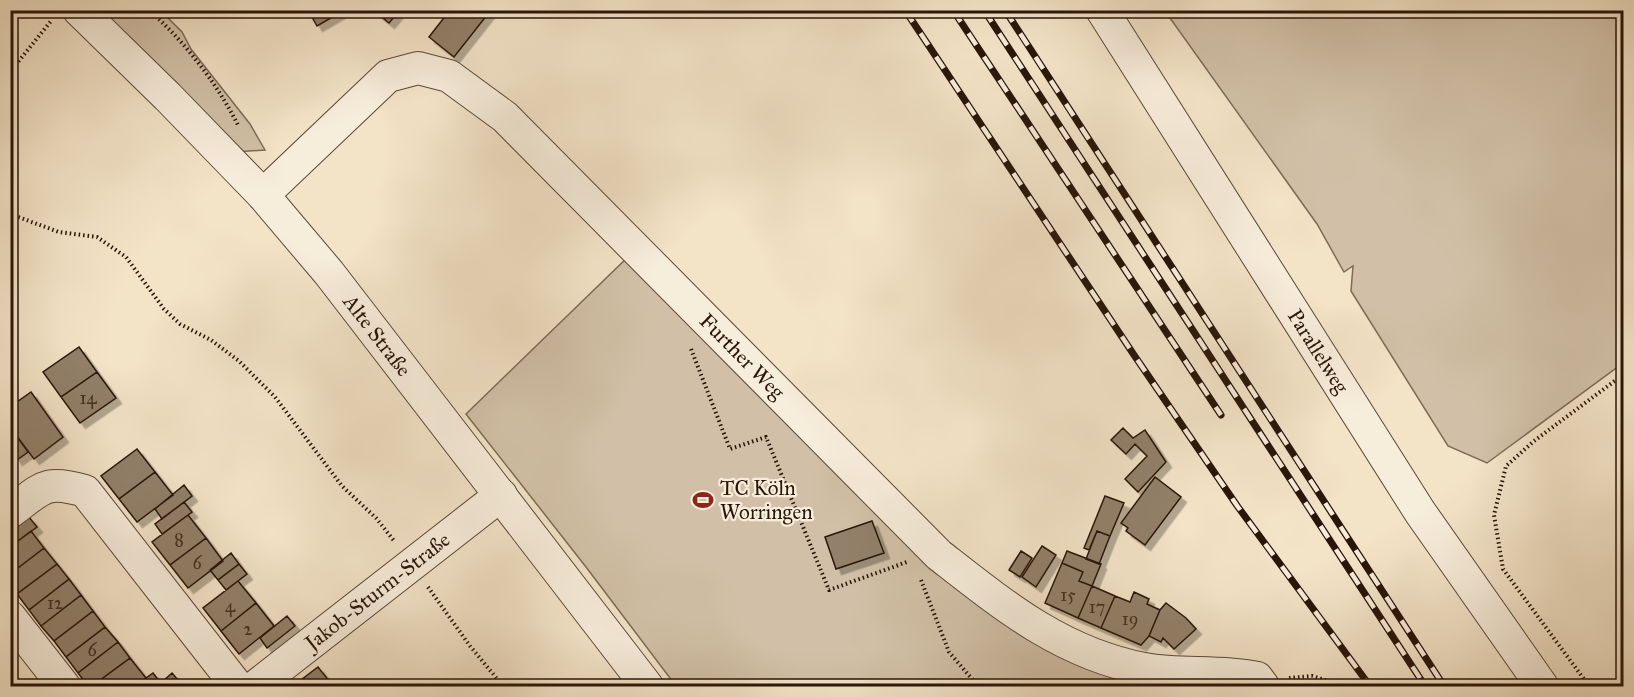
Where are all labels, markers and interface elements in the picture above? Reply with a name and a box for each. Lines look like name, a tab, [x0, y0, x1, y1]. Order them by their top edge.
street label: Alte Straße	[337, 289, 417, 382]
street label: Parallelweg	[1282, 304, 1355, 399]
street label: Further Weg	[694, 308, 790, 405]
house number: 14	[79, 387, 98, 409]
place label: TC Köln Worringen	[720, 475, 813, 525]
sports icon: TC Köln Worringen	[691, 488, 715, 512]
street label: Jakob-Sturm-Straße	[298, 527, 455, 657]
house number: 8	[174, 529, 184, 551]
house number: 6	[192, 552, 202, 574]
house number: 15	[1060, 584, 1076, 606]
house number: 12	[47, 592, 63, 614]
house number: 4	[225, 595, 236, 617]
house number: 17	[1089, 596, 1105, 618]
house number: 19	[1122, 608, 1138, 630]
house number: 2	[244, 618, 253, 640]
house number: 6	[87, 639, 97, 661]

